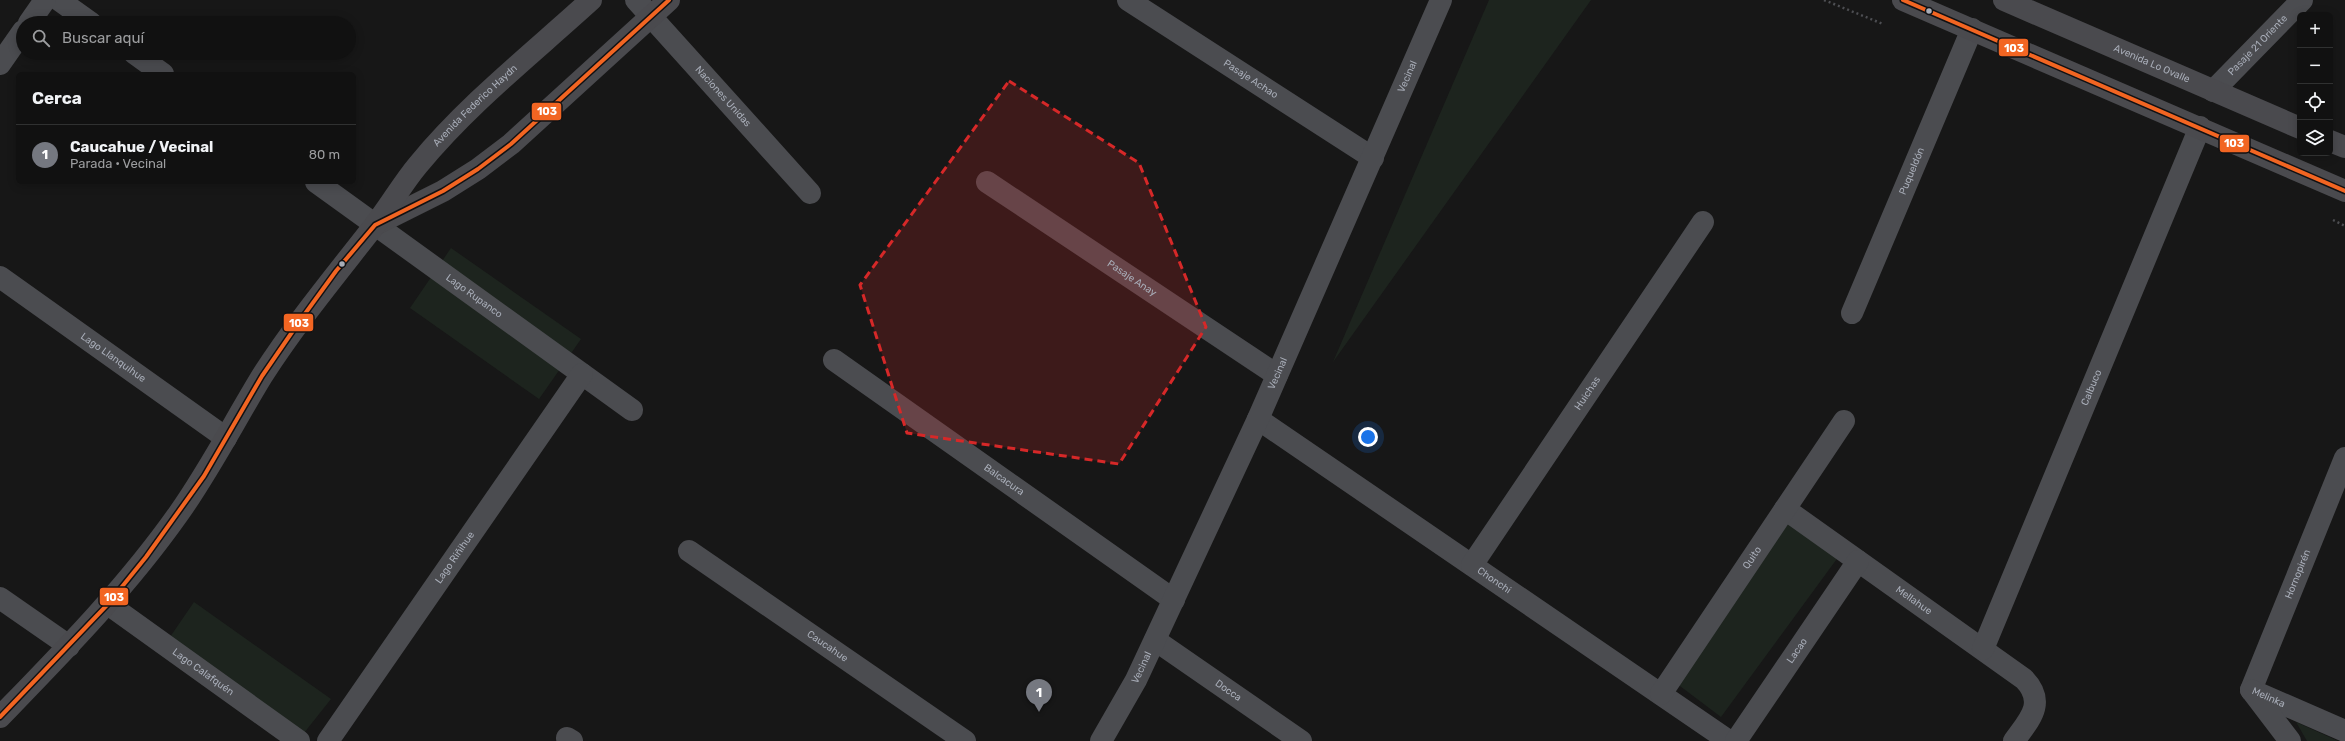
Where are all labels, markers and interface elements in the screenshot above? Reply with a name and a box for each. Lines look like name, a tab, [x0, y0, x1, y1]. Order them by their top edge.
unlabelled marker	[1924, 6, 1934, 16]
street label: Pasaje 21 Oriente	[2226, 12, 2290, 78]
map controls	[2297, 12, 2333, 156]
button: +	[2297, 12, 2333, 48]
search box	[16, 16, 356, 60]
icon: search	[30, 27, 52, 49]
text: Buscar aquí	[62, 29, 144, 47]
line badge: 103	[1998, 38, 2029, 57]
text: 103	[2004, 42, 2024, 55]
street label: Avenida Lo Ovalle	[2112, 42, 2192, 86]
button: −	[2297, 48, 2333, 84]
street label: Pasaje Achao	[1221, 57, 1280, 101]
street label: Vecinal	[1395, 59, 1420, 94]
street label: Avenida Federico Haydn	[431, 62, 520, 149]
street label: Naciones Unidas	[693, 64, 753, 129]
button: locate	[2297, 84, 2333, 120]
text: Cerca	[32, 88, 82, 108]
line badge: 103	[531, 102, 562, 121]
text: 103	[537, 105, 557, 118]
button: layers	[2297, 120, 2333, 156]
line badge: 103	[2219, 134, 2250, 153]
text: 103	[2224, 137, 2244, 150]
text: Caucahue / Vecinal	[70, 138, 213, 156]
street label: Puqueldón	[1897, 146, 1927, 197]
text: 1	[42, 147, 48, 162]
text: 80 m	[309, 147, 340, 162]
text: Parada · Vecinal	[70, 156, 166, 171]
street label: Pasaje Anay	[1105, 258, 1159, 299]
unlabelled marker	[337, 259, 347, 269]
street label: Lago Rupanco	[444, 272, 505, 321]
line badge: 103	[283, 313, 314, 332]
text: 103	[289, 317, 309, 330]
street label: Lago Llanquihue	[78, 330, 148, 385]
street label: Vecinal	[1266, 356, 1290, 391]
street label: Calbuco	[2079, 368, 2105, 407]
street label: Huichas	[1572, 374, 1603, 412]
your location	[1358, 427, 1378, 447]
street label: Balcacura	[981, 462, 1026, 498]
street label: Lago Riñihue	[433, 529, 477, 586]
street label: Quito	[1740, 544, 1764, 571]
street label: Hornopirén	[2283, 548, 2313, 601]
street label: Chonchi	[1475, 565, 1513, 596]
street label: Mellahue	[1893, 584, 1935, 618]
line badge: 103	[99, 587, 129, 606]
text: 103	[104, 591, 124, 604]
street label: Caucahue	[805, 628, 850, 665]
street label: Lacao	[1784, 636, 1810, 666]
street label: Lago Calafquén	[170, 646, 236, 698]
street label: Vecinal	[1129, 650, 1154, 686]
street label: Docca	[1213, 677, 1244, 704]
pin: 1	[1026, 679, 1052, 712]
street label: Melinka	[2250, 685, 2287, 710]

